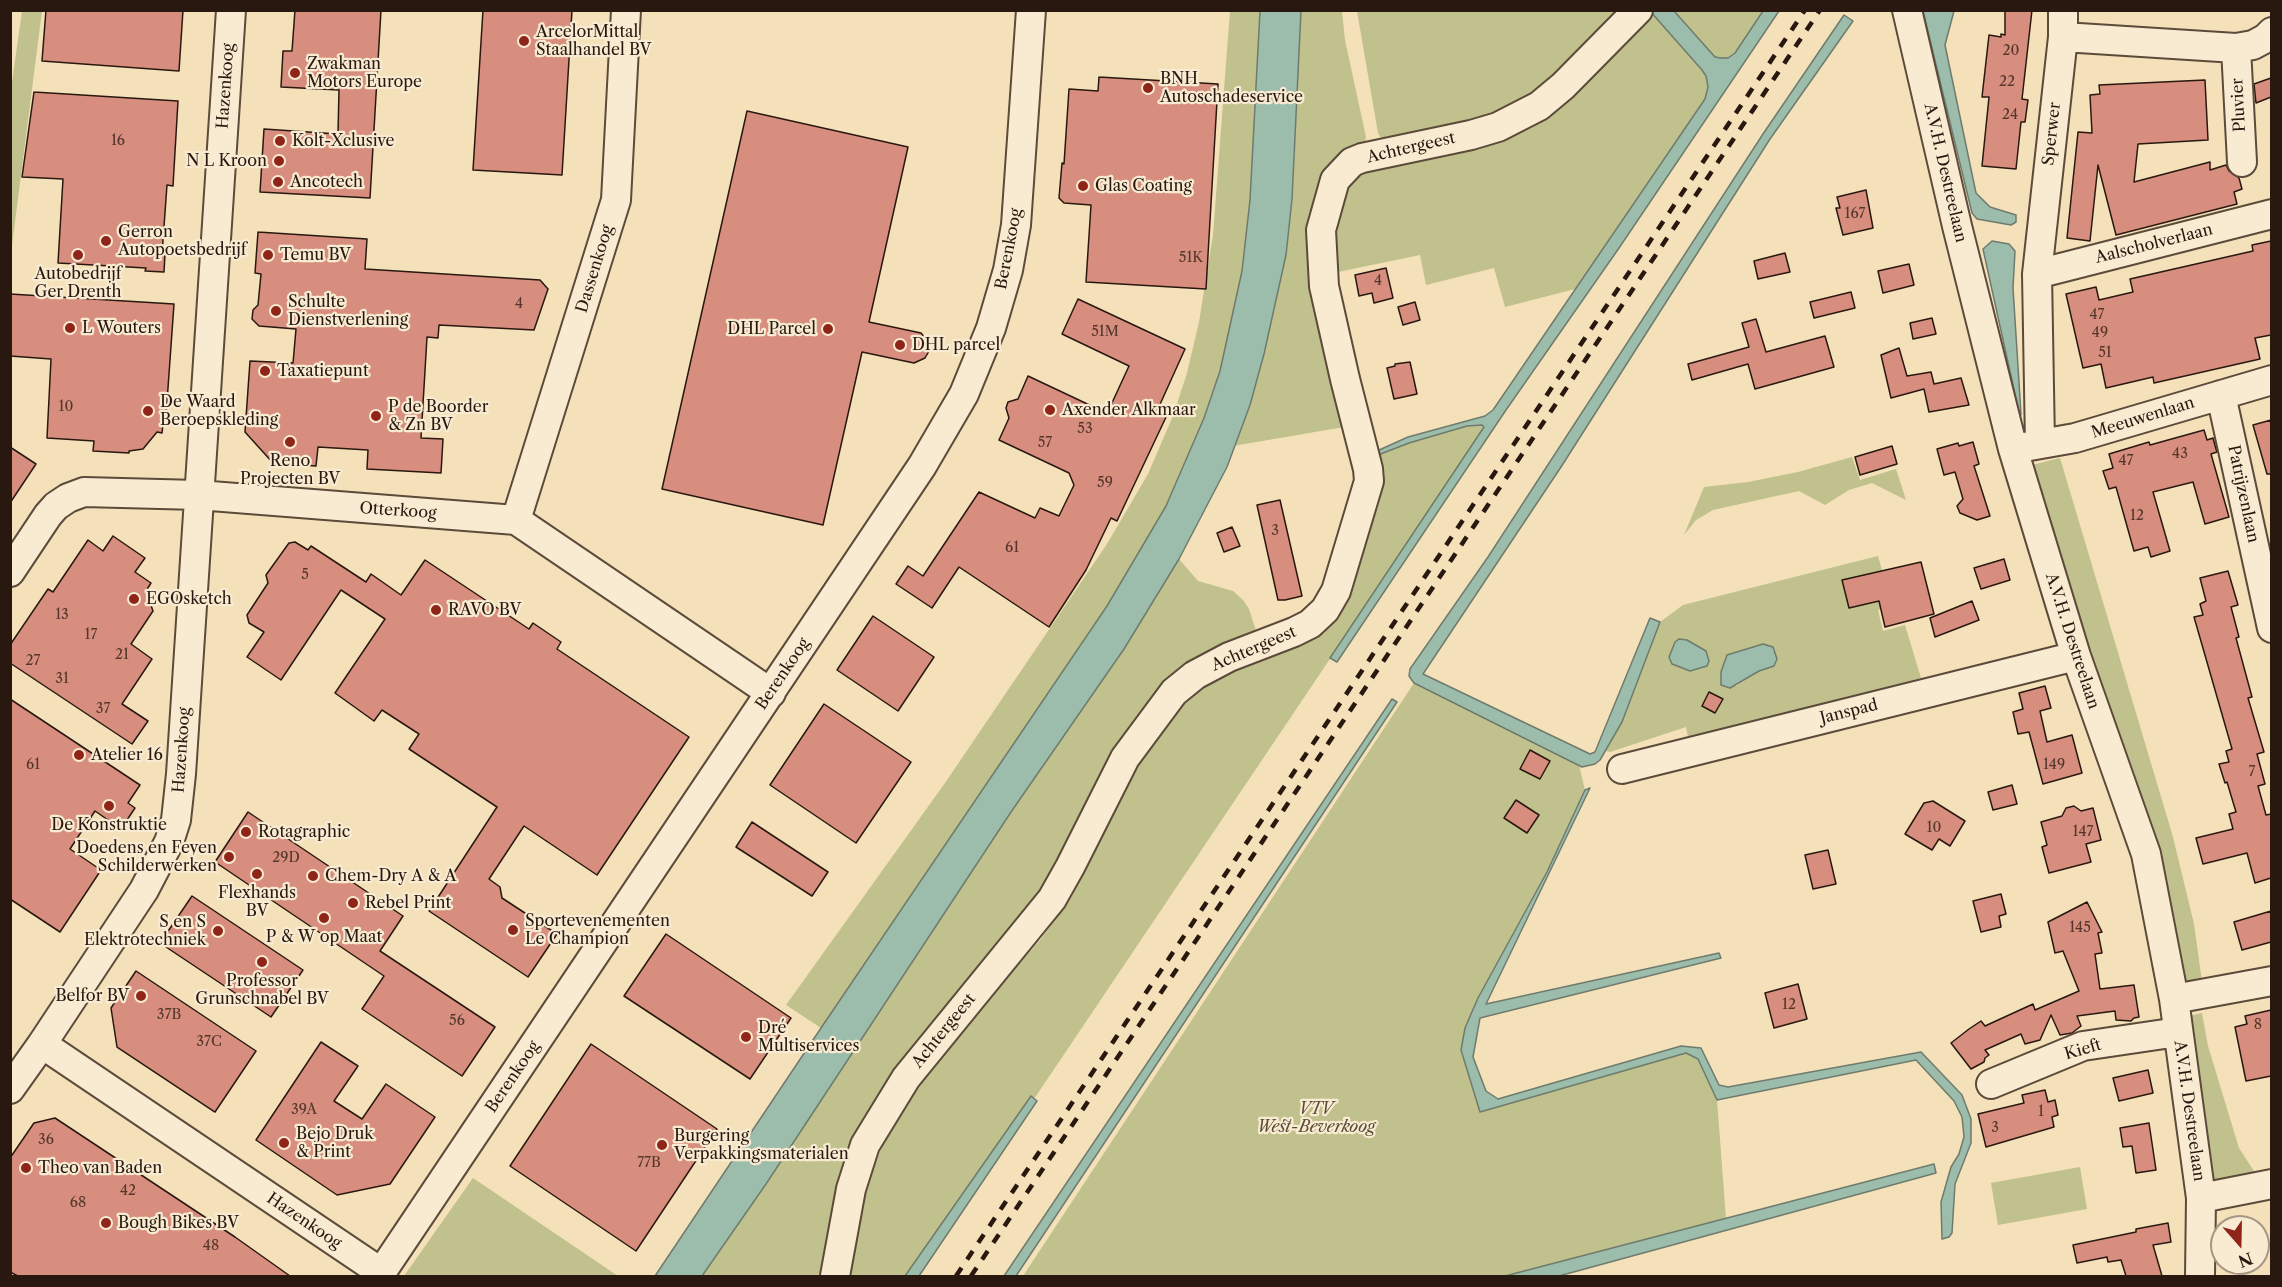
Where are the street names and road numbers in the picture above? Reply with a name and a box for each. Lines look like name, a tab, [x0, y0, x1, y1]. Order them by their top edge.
street label: Hazenkoog	[213, 42, 239, 130]
street label: Pluvier	[2228, 77, 2250, 133]
street label: Sperwer	[2039, 101, 2065, 167]
street label: A.V.H. Destreelaan	[1920, 102, 1970, 244]
street label: Achtergeest	[1365, 129, 1457, 167]
street label: Berenkoog	[992, 207, 1026, 291]
street label: Aalscholverlaan	[2093, 220, 2215, 268]
street label: Dassenkoog	[573, 223, 617, 315]
street label: Meeuwenlaan	[2089, 393, 2197, 443]
street label: Patrijzenlaan	[2223, 443, 2263, 545]
street label: Otterkoog	[359, 499, 437, 523]
street label: A.V.H. Destreelaan	[2041, 571, 2103, 711]
street label: Achtergeest	[1209, 623, 1299, 675]
street label: Berenkoog	[752, 635, 814, 713]
street label: Janspad	[1818, 696, 1880, 728]
street label: Hazenkoog	[169, 706, 195, 794]
street label: Achtergeest	[908, 990, 980, 1072]
street label: Kieft	[2062, 1036, 2104, 1064]
street label: Berenkoog	[482, 1038, 544, 1116]
street label: A.V.H. Destreelaan	[2170, 1039, 2208, 1183]
street label: Hazenkoog	[263, 1189, 345, 1253]

